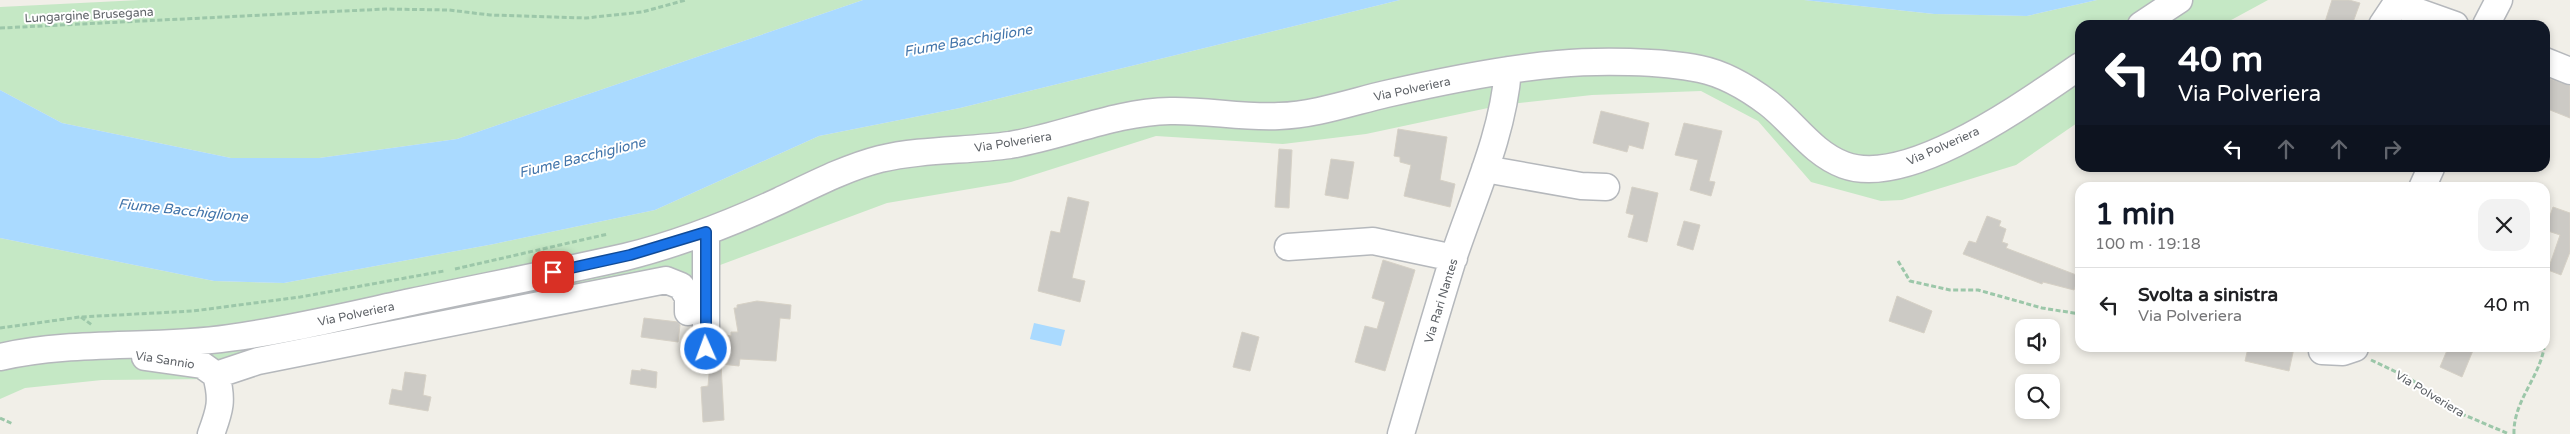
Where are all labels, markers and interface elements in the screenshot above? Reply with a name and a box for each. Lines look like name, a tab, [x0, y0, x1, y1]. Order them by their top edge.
street label: Lungargine Brusegana	[24, 5, 154, 25]
water label: Fiume Bacchiglione	[903, 21, 1035, 60]
text: 40 m	[2178, 39, 2263, 81]
icon: left	[2095, 40, 2160, 105]
street label: Via Polveriera	[1372, 74, 1452, 104]
text: Via Polveriera	[2178, 81, 2321, 107]
street label: Via Polveriera	[1905, 124, 1981, 168]
street label: Via Polveriera	[973, 129, 1053, 155]
water label: Fiume Bacchiglione	[517, 133, 648, 181]
icon: left	[2219, 135, 2247, 163]
icon: ahead	[2272, 135, 2300, 163]
icon: ahead	[2325, 135, 2353, 163]
icon: right	[2378, 135, 2406, 163]
water label: Fiume Bacchiglione	[117, 195, 250, 226]
text: 1 min	[2095, 196, 2175, 233]
button: close	[2478, 199, 2530, 251]
text: 100 m · 19:18	[2095, 234, 2201, 254]
pin	[532, 251, 574, 293]
street label: Via Rari Nantes	[1421, 257, 1461, 345]
icon: arrive	[539, 258, 567, 286]
text: Svolta a sinistra	[2138, 284, 2278, 306]
icon: left	[2095, 291, 2123, 319]
text: 40 m	[2484, 294, 2530, 316]
street label: Via Polveriera	[316, 299, 396, 329]
text: Via Polveriera	[2138, 306, 2242, 326]
map controls	[2015, 319, 2060, 419]
button: sound	[2015, 319, 2060, 364]
position arrow	[679, 322, 731, 374]
street label: Via Sannio	[134, 348, 196, 372]
street label: Via Polveriera	[2393, 368, 2467, 420]
button: search	[2015, 374, 2060, 419]

